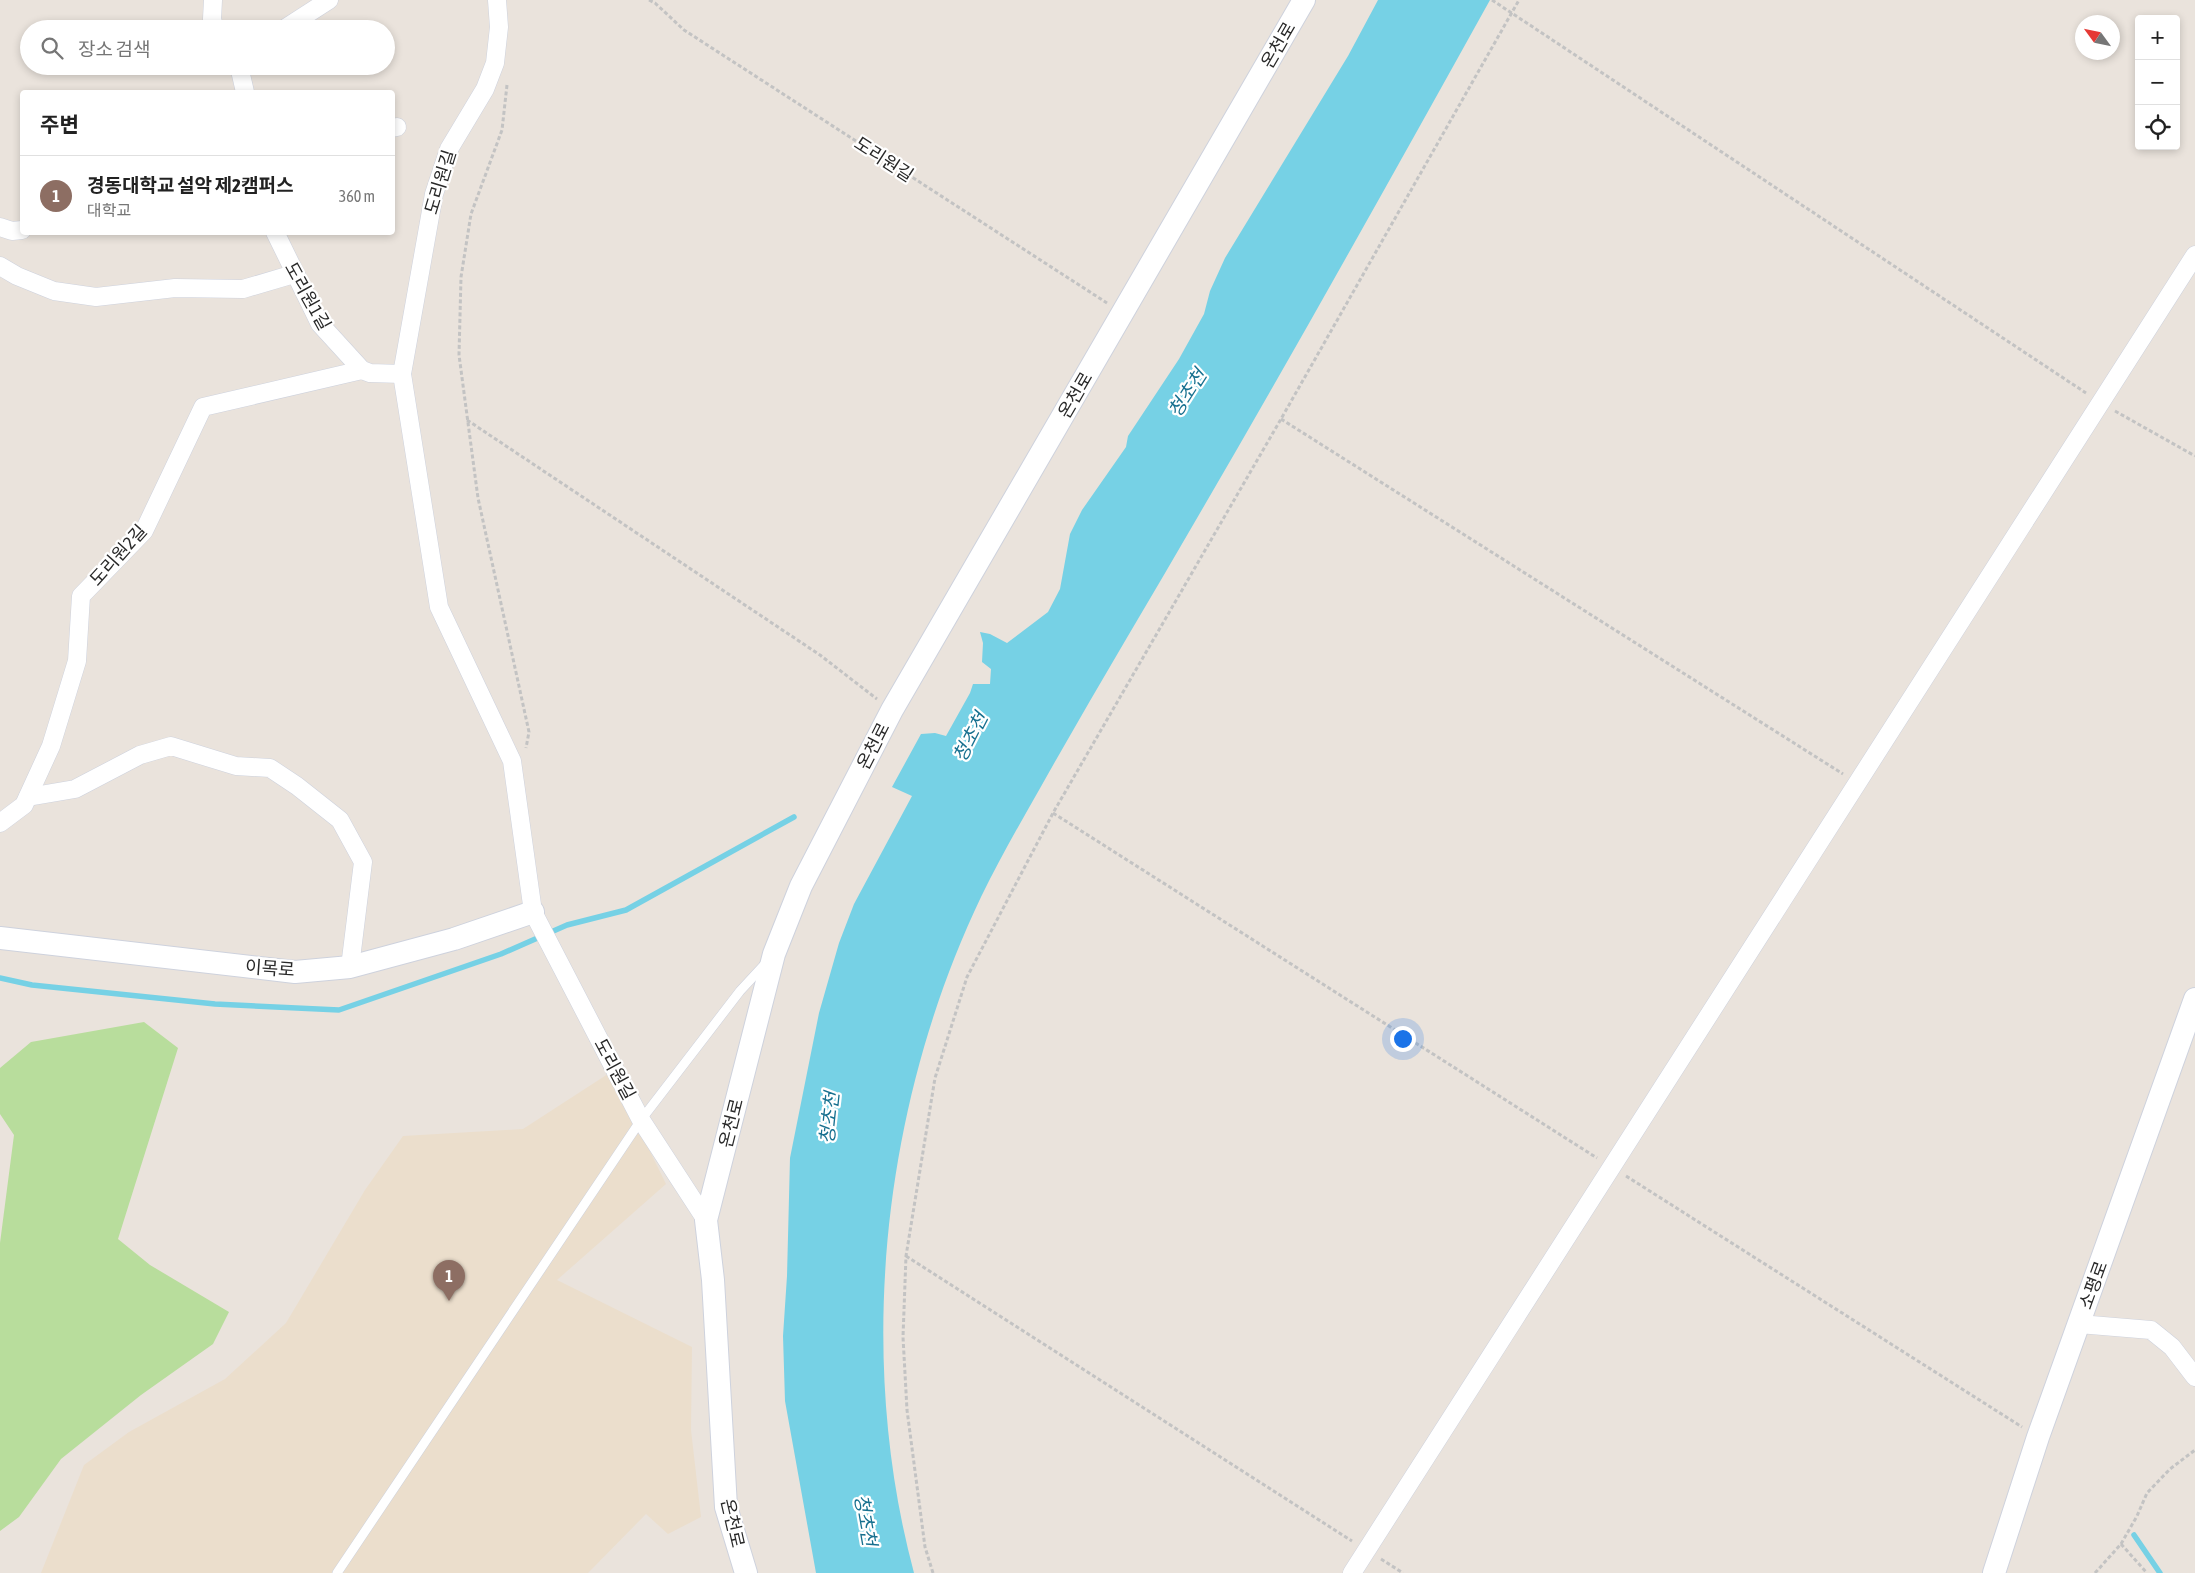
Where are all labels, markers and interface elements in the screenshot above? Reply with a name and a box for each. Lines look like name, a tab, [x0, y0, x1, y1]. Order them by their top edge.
north arrow	[2075, 15, 2120, 60]
map controls	[2135, 15, 2180, 150]
button: +	[2135, 15, 2180, 60]
street label: 온천로	[1256, 18, 1300, 72]
search box	[20, 20, 395, 75]
icon: search	[38, 34, 66, 62]
text: 장소 검색	[78, 38, 151, 60]
button: −	[2135, 60, 2180, 105]
button: locate	[2135, 105, 2180, 150]
text: 주변	[40, 112, 79, 136]
street label: 도리원길	[851, 132, 917, 186]
street label: 도리원길	[420, 147, 460, 217]
text: 경동대학교 설악 제2캠퍼스	[87, 174, 293, 196]
text: 1	[52, 187, 60, 205]
text: 360 m	[339, 187, 375, 205]
text: 대학교	[87, 201, 131, 219]
street label: 도리원1길	[281, 258, 335, 334]
water label: 청초천	[1163, 364, 1211, 421]
street label: 온천로	[1053, 368, 1097, 422]
street label: 도리원2길	[85, 520, 151, 590]
water label: 청초천	[948, 707, 992, 765]
street label: 온천로	[852, 719, 894, 773]
street label: 이목로	[244, 956, 296, 980]
your location	[1390, 1026, 1416, 1052]
street label: 도리원길	[590, 1035, 640, 1103]
water label: 청초천	[815, 1089, 843, 1145]
street label: 온천로	[715, 1096, 747, 1150]
street label: 소평로	[2075, 1258, 2111, 1312]
pin: 1	[433, 1260, 465, 1301]
water label: 청초천	[851, 1492, 882, 1549]
street label: 온천로	[717, 1496, 749, 1550]

